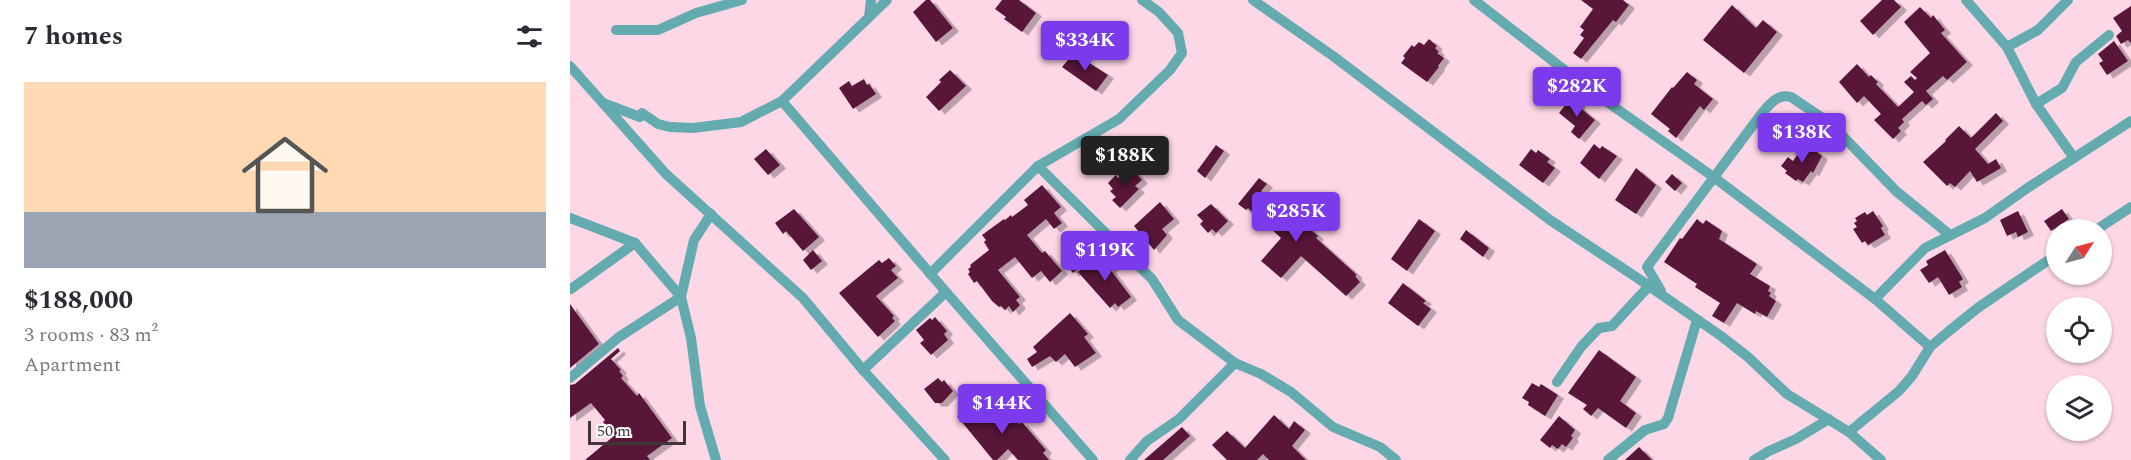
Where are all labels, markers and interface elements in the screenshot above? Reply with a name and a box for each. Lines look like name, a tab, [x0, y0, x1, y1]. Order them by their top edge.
text: 7 homes	[24, 16, 123, 56]
icon: filters	[513, 20, 546, 53]
pin: $334K	[1043, 21, 1127, 72]
text: $334K	[1055, 25, 1115, 55]
pin: $282K	[1535, 67, 1619, 118]
text: $282K	[1547, 71, 1607, 101]
pin: $138K	[1760, 113, 1844, 164]
text: $138K	[1772, 117, 1832, 147]
icon: home	[231, 121, 339, 229]
pin: $188K	[1083, 136, 1167, 187]
text: $188K	[1095, 140, 1155, 170]
pin: $285K	[1254, 192, 1338, 243]
text: $285K	[1266, 196, 1326, 226]
north arrow	[2046, 219, 2112, 285]
map controls	[2046, 219, 2112, 441]
pin: $119K	[1063, 231, 1147, 282]
text: $119K	[1075, 235, 1135, 265]
text: $188,000	[24, 280, 133, 320]
button: locate	[2046, 297, 2112, 363]
text: 3 rooms · 83 m²	[24, 320, 158, 350]
text: Apartment	[24, 350, 121, 380]
button: layers	[2046, 375, 2112, 441]
pin: $144K	[960, 384, 1044, 435]
text: $144K	[972, 388, 1032, 418]
scale bar	[588, 418, 686, 446]
text: 50 m	[597, 419, 631, 443]

